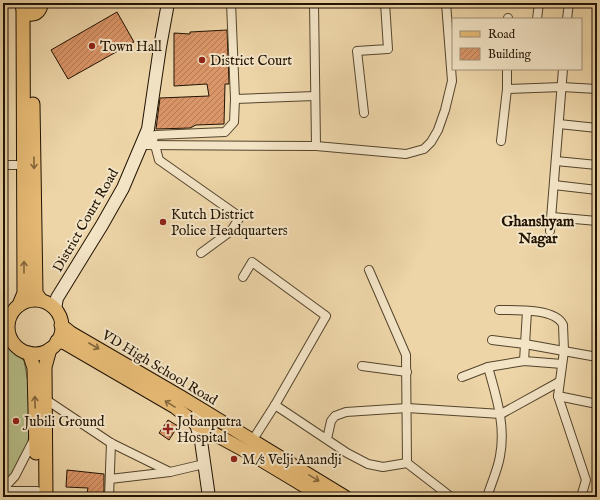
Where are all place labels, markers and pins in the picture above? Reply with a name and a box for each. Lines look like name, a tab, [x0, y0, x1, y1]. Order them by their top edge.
place label: Town Hall	[100, 38, 162, 56]
marker: Town Hall	[87, 41, 97, 51]
place label: District Court	[210, 52, 292, 70]
marker: District Court	[197, 55, 207, 65]
place label: Kutch District Police Headquarters	[171, 206, 288, 240]
marker: Kutch District Police Headquarters	[158, 217, 168, 227]
place label: Jubili Ground	[22, 413, 105, 431]
place label: Jobanputra Hospital	[175, 413, 243, 447]
marker: Jubili Ground	[11, 416, 21, 426]
marker: Jobanputra Hospital	[162, 423, 174, 435]
place label: M/s Velji Anandji	[242, 451, 342, 469]
marker: M/s Velji Anandji	[229, 454, 239, 464]

